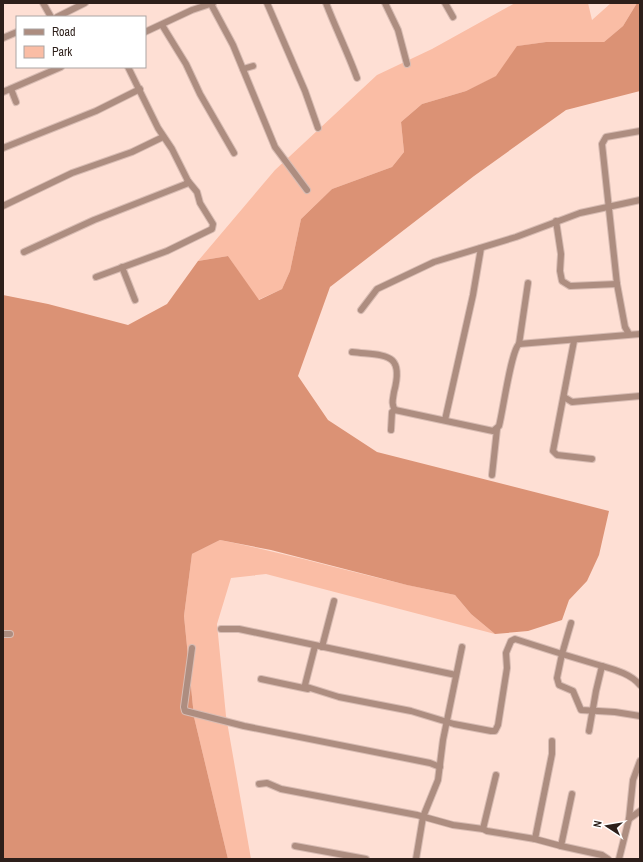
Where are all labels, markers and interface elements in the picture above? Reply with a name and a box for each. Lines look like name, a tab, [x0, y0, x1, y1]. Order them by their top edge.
legend	[16, 16, 146, 68]
text: Road	[52, 24, 76, 40]
text: Park	[52, 44, 72, 60]
north arrow	[587, 806, 627, 846]
text: N	[590, 819, 605, 829]

